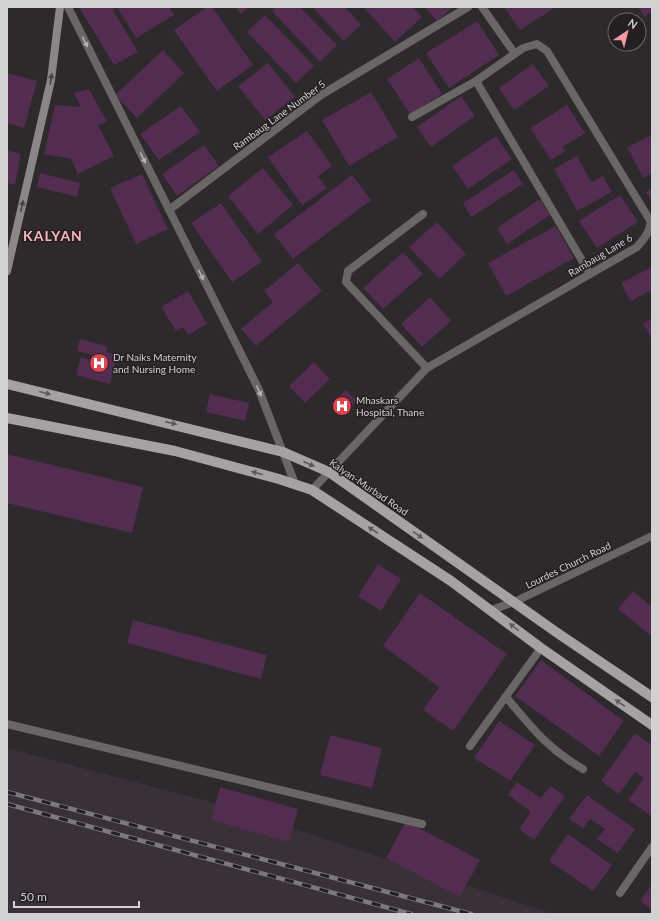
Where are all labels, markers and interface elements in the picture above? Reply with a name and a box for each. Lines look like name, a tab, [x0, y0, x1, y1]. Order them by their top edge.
north arrow	[607, 12, 647, 52]
text: N	[626, 16, 640, 31]
one-way arrow	[82, 36, 88, 48]
one-way arrow	[48, 73, 54, 85]
street label: Rambaug Lane Number 5	[231, 77, 328, 152]
one-way arrow	[140, 152, 146, 164]
one-way arrow	[20, 200, 26, 212]
district label: KALYAN	[23, 227, 83, 244]
street label: Rambaug Lane 6	[566, 231, 634, 279]
one-way arrow	[198, 269, 204, 280]
place label: Dr Naiks Maternity and Nursing Home	[113, 351, 197, 375]
hospital icon: Dr Naiks Maternity and Nursing Home	[88, 352, 110, 374]
one-way arrow	[256, 385, 262, 397]
one-way arrow	[39, 391, 51, 397]
place label: Mhaskars Hospital, Thane	[356, 394, 424, 418]
hospital icon: Mhaskars Hospital, Thane	[331, 395, 353, 417]
one-way arrow	[165, 421, 177, 427]
street label: Kalyan-Murbad Road	[327, 456, 411, 518]
one-way arrow	[304, 461, 316, 467]
one-way arrow	[251, 470, 263, 476]
one-way arrow	[367, 526, 378, 533]
one-way arrow	[412, 531, 423, 539]
street label: Lourdes Church Road	[523, 539, 613, 591]
one-way arrow	[509, 624, 519, 632]
one-way arrow	[615, 699, 625, 707]
scale bar	[14, 883, 139, 909]
text: 50 m	[20, 889, 47, 904]

